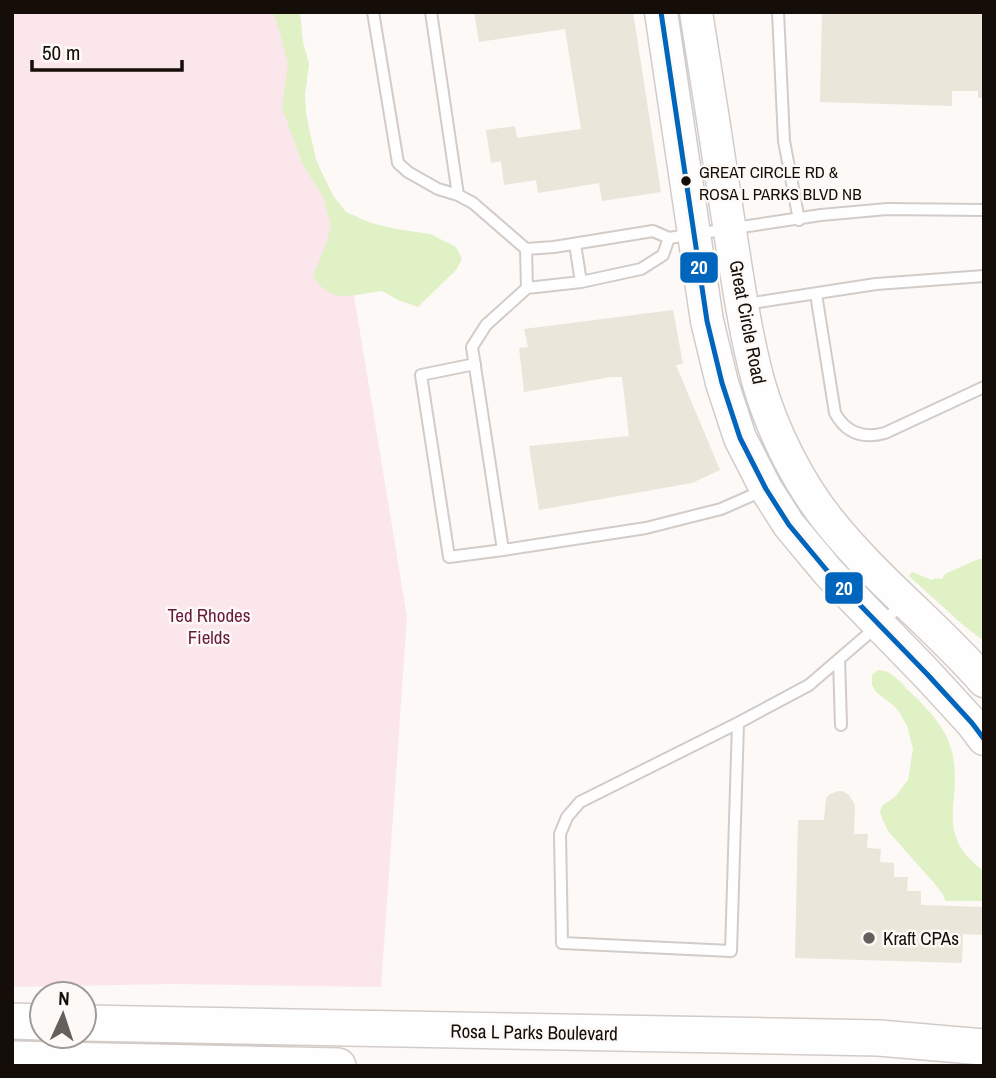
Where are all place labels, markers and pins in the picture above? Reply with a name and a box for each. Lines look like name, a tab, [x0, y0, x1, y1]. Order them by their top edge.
place label: GREAT CIRCLE RD & ROSA L PARKS BLVD NB	[699, 160, 862, 205]
marker: GREAT CIRCLE RD & ROSA L PARKS BLVD NB	[679, 174, 693, 188]
place label: Kraft CPAs	[883, 925, 959, 951]
marker: Kraft CPAs	[861, 930, 877, 946]

